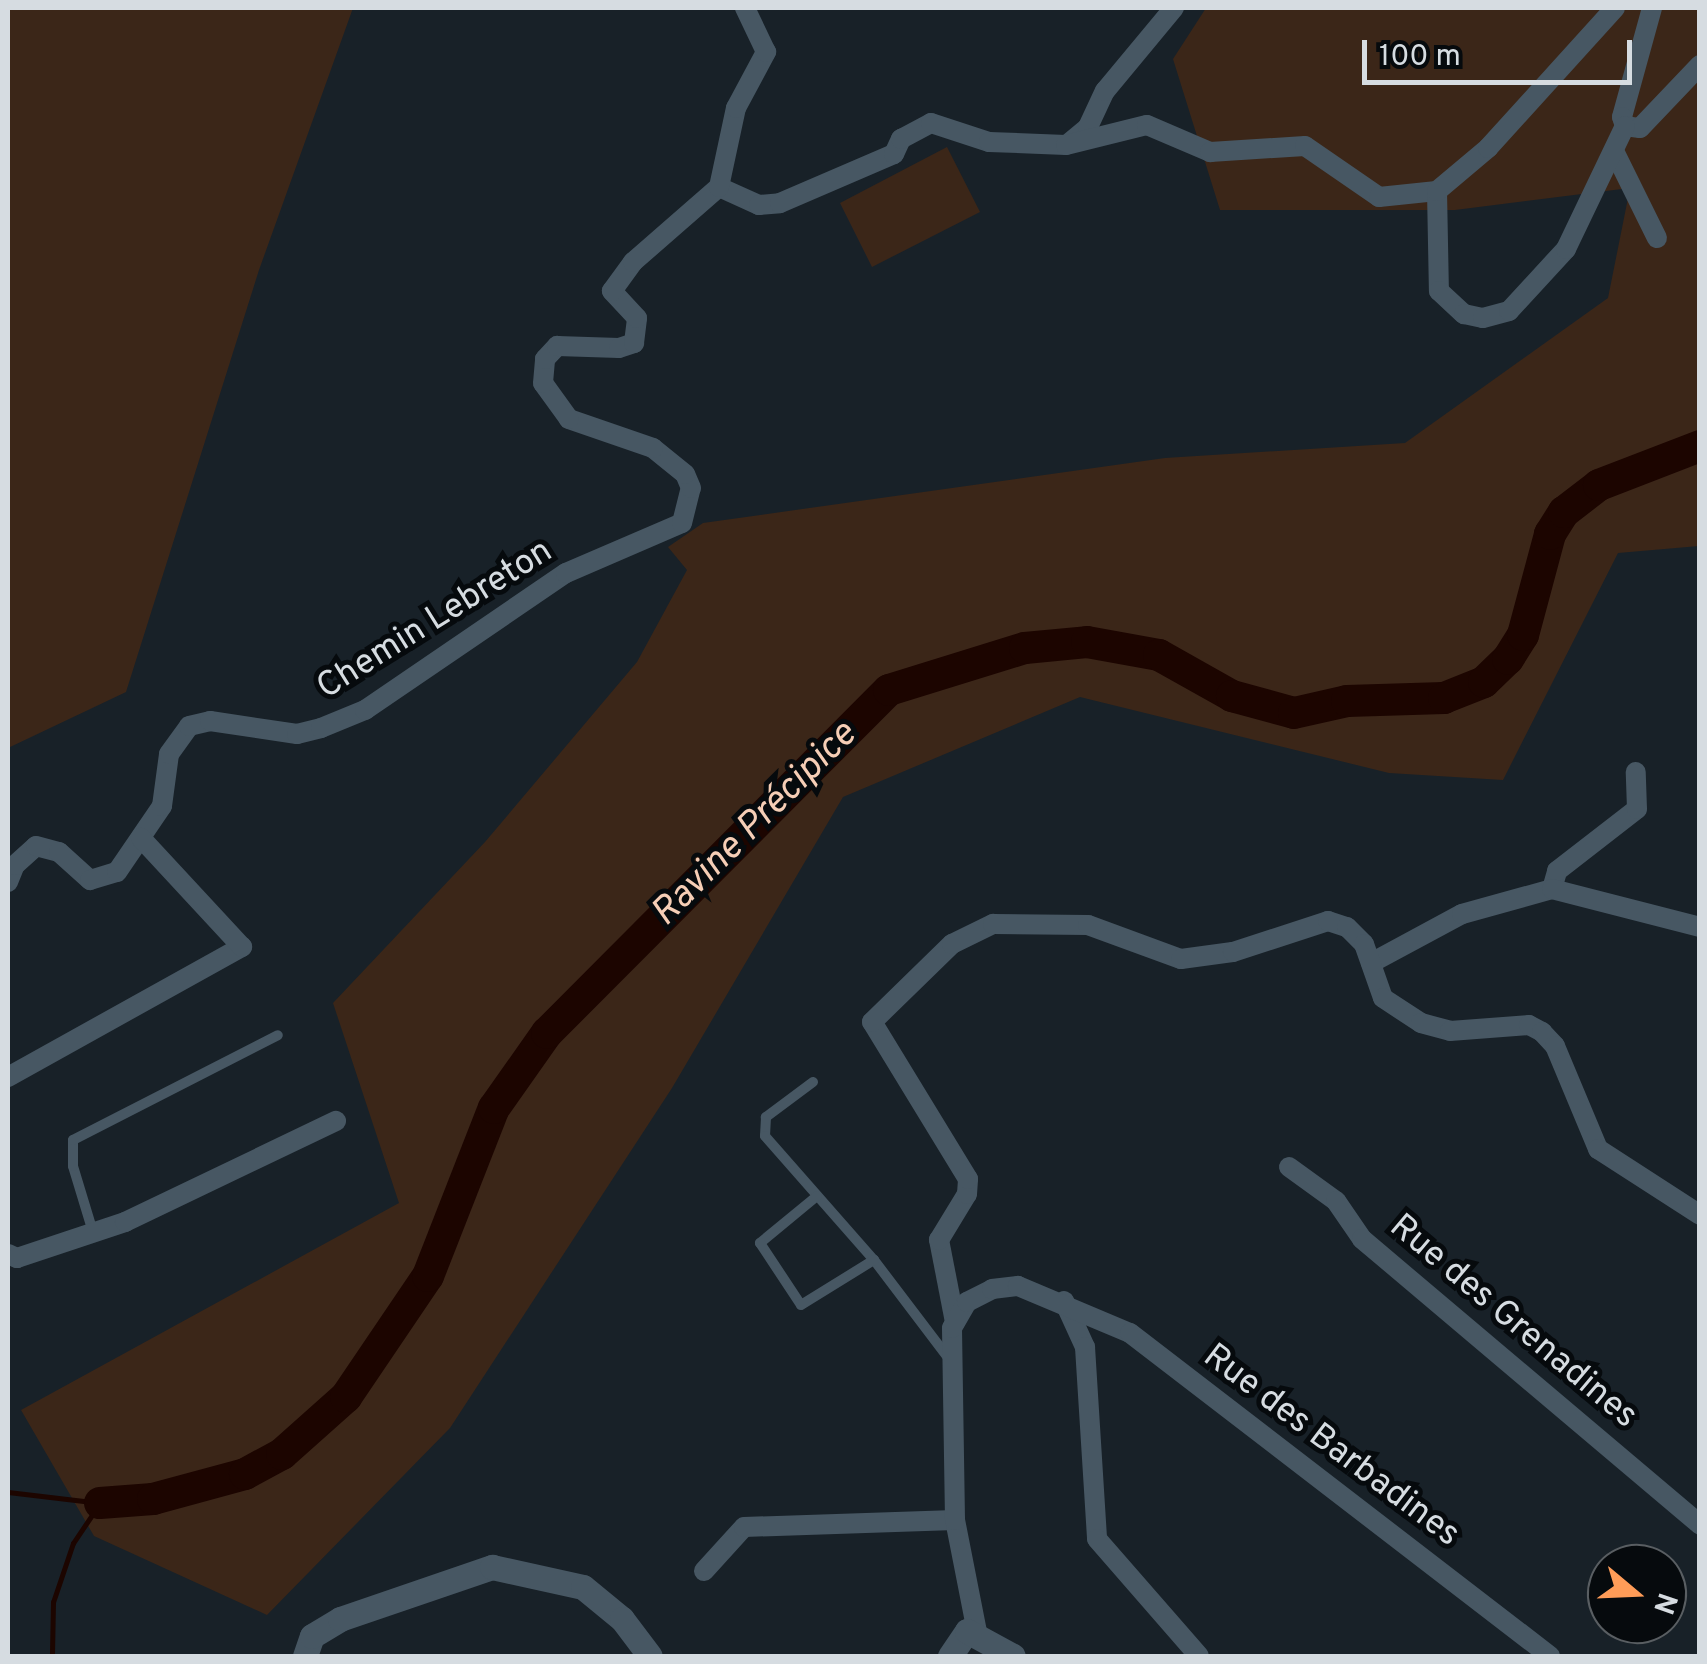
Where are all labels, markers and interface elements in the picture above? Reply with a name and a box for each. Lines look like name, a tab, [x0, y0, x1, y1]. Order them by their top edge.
scale bar	[1367, 20, 1637, 82]
text: 100 m	[1379, 39, 1461, 76]
street label: Chemin Lebreton	[310, 531, 560, 709]
water label: Ravine Précipice	[643, 713, 867, 937]
street label: Rue des Grenadines	[1381, 1206, 1645, 1438]
street label: Rue des Barbadines	[1194, 1336, 1468, 1556]
north arrow	[1587, 1544, 1687, 1644]
text: N	[1643, 1588, 1684, 1618]

